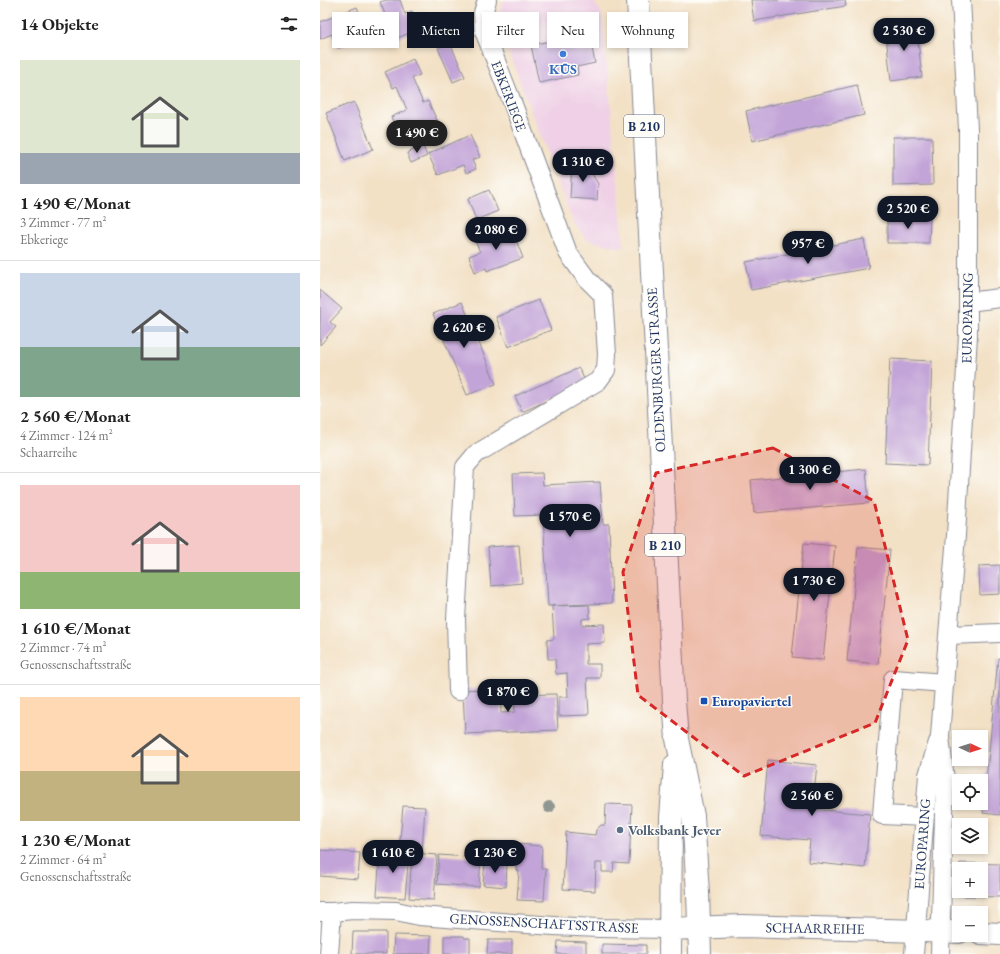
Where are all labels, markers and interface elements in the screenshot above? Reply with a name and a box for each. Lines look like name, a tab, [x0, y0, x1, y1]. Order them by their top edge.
chip: Kaufen	[332, 12, 399, 48]
chip: Mieten	[407, 12, 474, 48]
chip: Filter	[482, 12, 539, 48]
chip: Neu	[547, 12, 599, 48]
chip: Wohnung	[607, 12, 688, 48]
text: 14 Objekte	[20, 13, 99, 35]
icon: filters	[278, 13, 300, 35]
pin: 2 530 €	[867, 18, 941, 52]
text: 2 530 €	[882, 22, 926, 39]
marker: KÜS	[558, 49, 568, 59]
street label: EBKERIEGE	[487, 58, 531, 134]
place label: KÜS	[549, 60, 577, 78]
icon: home	[124, 86, 196, 158]
road number: B 210	[624, 115, 664, 137]
pin: 1 490 €	[380, 120, 454, 154]
text: 1 490 €	[395, 124, 439, 141]
pin: 1 310 €	[546, 149, 620, 183]
text: 1 310 €	[561, 153, 605, 170]
text: 1 490 €/Monat	[20, 192, 131, 214]
pin: 2 520 €	[871, 196, 945, 230]
text: 2 520 €	[886, 200, 930, 217]
text: 3 Zimmer · 77 m²	[20, 214, 106, 231]
pin: 2 080 €	[459, 217, 533, 251]
text: 2 080 €	[474, 221, 518, 238]
text: Ebkeriege	[20, 231, 68, 248]
pin: 957 €	[780, 231, 836, 265]
text: 957 €	[791, 235, 825, 252]
street label: EUROPARING	[957, 272, 977, 364]
street label: OLDENBURGER STRASSE	[643, 287, 669, 453]
icon: home	[124, 299, 196, 371]
pin: 2 620 €	[427, 315, 501, 349]
text: 2 620 €	[442, 319, 486, 336]
text: 2 560 €/Monat	[20, 405, 131, 427]
text: 4 Zimmer · 124 m²	[20, 427, 113, 444]
text: Schaarreihe	[20, 444, 77, 461]
pin: 1 300 €	[773, 457, 847, 491]
text: 1 300 €	[788, 461, 832, 478]
pin: 1 570 €	[533, 504, 607, 538]
text: 1 570 €	[548, 508, 592, 525]
icon: home	[124, 511, 196, 583]
road number: B 210	[645, 534, 685, 556]
pin: 1 730 €	[777, 568, 851, 602]
text: 1 730 €	[792, 572, 836, 589]
text: 1 610 €/Monat	[20, 617, 131, 639]
text: 2 Zimmer · 74 m²	[20, 639, 106, 656]
text: Genossenschaftsstraße	[20, 656, 131, 673]
pin: 1 870 €	[471, 679, 545, 713]
text: 1 870 €	[486, 683, 530, 700]
place label: Europaviertel	[712, 692, 792, 710]
marker: Europaviertel	[699, 696, 709, 706]
icon: home	[124, 723, 196, 795]
north arrow	[952, 730, 988, 766]
map controls	[952, 730, 988, 942]
button: locate	[952, 774, 988, 810]
pin: 2 560 €	[775, 783, 849, 817]
text: 2 560 €	[790, 787, 834, 804]
street label: EUROPARING	[910, 798, 934, 890]
button: layers	[952, 818, 988, 854]
place label: Volksbank Jever	[628, 821, 721, 839]
marker: Volksbank Jever	[615, 825, 625, 835]
text: 1 230 €/Monat	[20, 829, 131, 851]
pin: 1 610 €	[356, 840, 430, 874]
pin: 1 230 €	[458, 840, 532, 874]
text: 1 610 €	[371, 844, 415, 861]
text: 1 230 €	[473, 844, 517, 861]
text: 2 Zimmer · 64 m²	[20, 851, 106, 868]
button: +	[952, 862, 988, 898]
text: Genossenschaftsstraße	[20, 868, 131, 885]
button: −	[952, 906, 988, 942]
street label: GENOSSENSCHAFTSSTRASSE	[449, 909, 639, 937]
street label: SCHAARREIHE	[765, 918, 865, 938]

